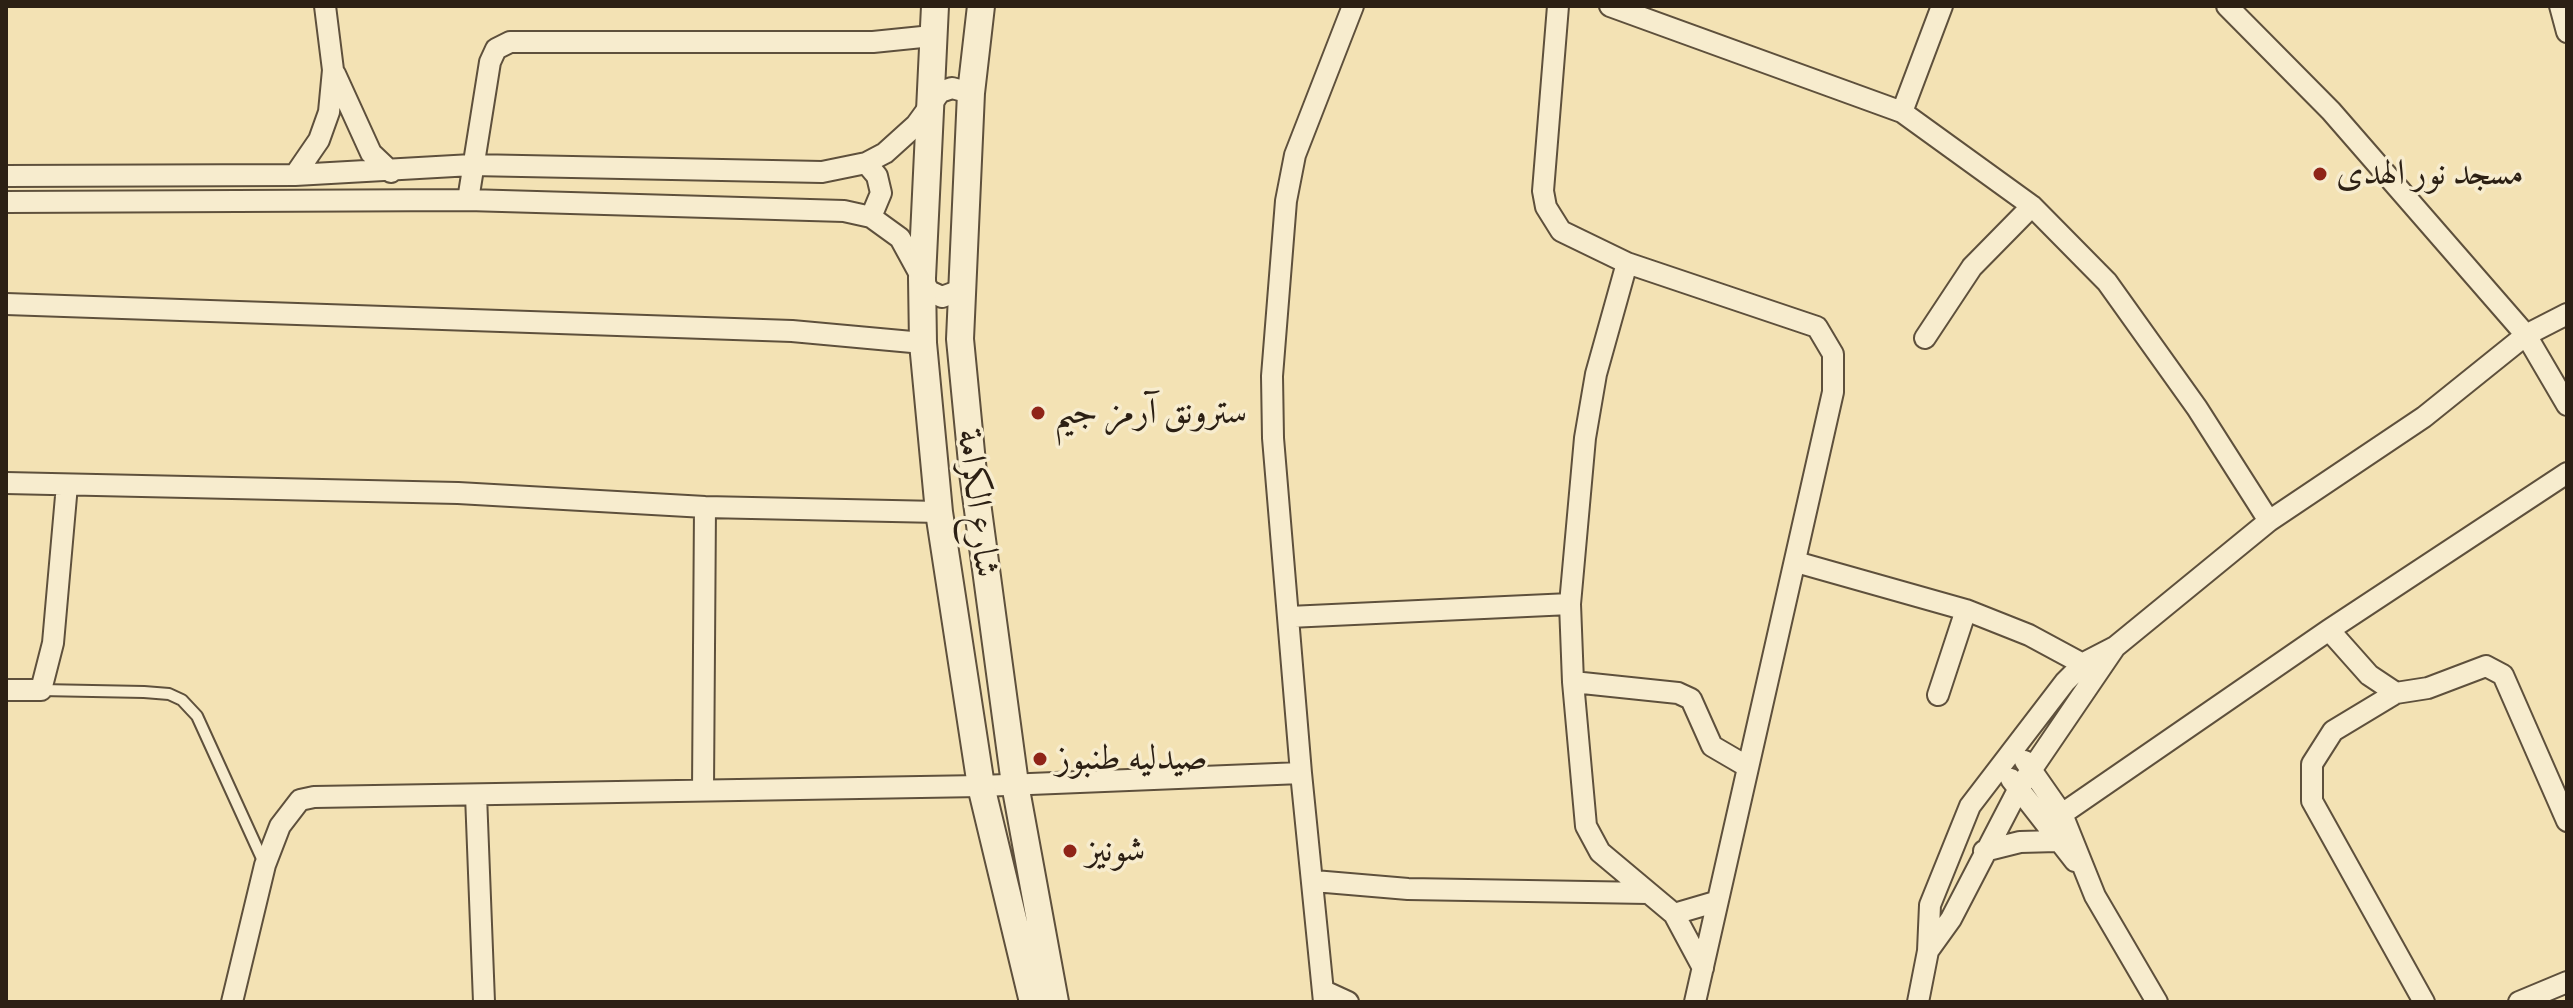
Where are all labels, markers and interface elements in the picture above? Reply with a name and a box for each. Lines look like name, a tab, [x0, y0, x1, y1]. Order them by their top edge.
place label: مسجد نور الهدى	[2336, 152, 2524, 196]
marker: مسجد نور الهدى	[2311, 165, 2329, 183]
place label: سترونق آرمز جيم	[1054, 391, 1247, 435]
marker: سترونق آرمز جيم	[1029, 404, 1047, 422]
street label: شارع الكرامة	[946, 426, 1008, 580]
place label: صيدليه طنبوز	[1056, 737, 1208, 781]
marker: صيدليه طنبوز	[1031, 750, 1049, 768]
place label: شونيز	[1086, 829, 1145, 873]
marker: شونيز	[1061, 842, 1079, 860]

